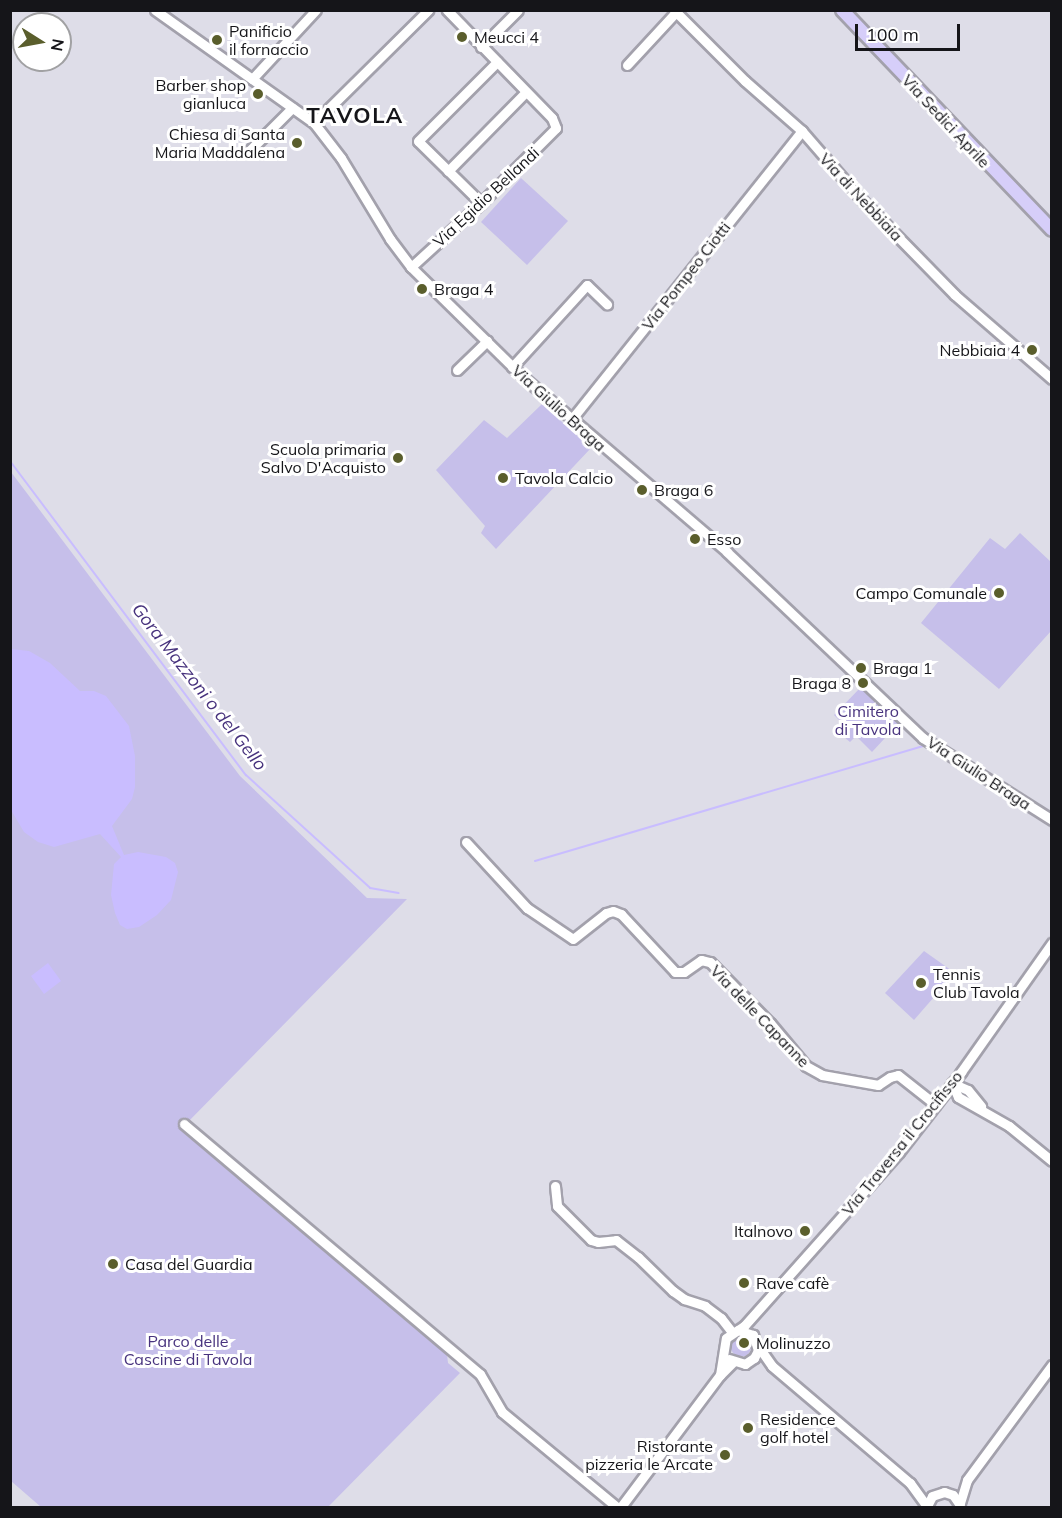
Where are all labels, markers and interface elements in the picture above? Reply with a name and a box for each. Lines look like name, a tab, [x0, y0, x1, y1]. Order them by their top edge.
north arrow	[12, 12, 72, 72]
scale bar	[858, 12, 963, 50]
place label: Panificio il fornaccio	[229, 21, 309, 59]
text: 100 m	[866, 23, 919, 46]
place label: Meucci 4	[474, 27, 539, 47]
marker: Meucci 4	[455, 30, 469, 44]
marker: Panificio il fornaccio	[210, 33, 224, 47]
text: N	[47, 37, 69, 53]
street label: Via Sedici Aprile	[898, 70, 994, 172]
place label: Barber shop gianluca	[155, 75, 246, 113]
marker: Barber shop gianluca	[251, 87, 265, 101]
district label: TAVOLA	[306, 103, 404, 129]
place label: Chiesa di Santa Maria Maddalena	[155, 124, 285, 162]
marker: Chiesa di Santa Maria Maddalena	[290, 136, 304, 150]
street label: Via Egidio Bellandi	[429, 143, 543, 251]
street label: Via di Nebbiaia	[815, 149, 907, 245]
street label: Via Pompeo Ciotti	[638, 218, 734, 334]
place label: Braga 4	[434, 279, 493, 299]
marker: Braga 4	[415, 282, 429, 296]
place label: Nebbiaia 4	[940, 340, 1020, 360]
marker: Nebbiaia 4	[1025, 343, 1039, 357]
street label: Via Giulio Braga	[508, 361, 610, 455]
place label: Scuola primaria Salvo D'Acquisto	[261, 439, 386, 477]
marker: Scuola primaria Salvo D'Acquisto	[391, 451, 405, 465]
place label: Tavola Calcio	[515, 468, 613, 488]
marker: Tavola Calcio	[496, 471, 510, 485]
place label: Braga 6	[654, 480, 713, 500]
marker: Braga 6	[635, 483, 649, 497]
place label: Esso	[707, 529, 741, 549]
marker: Esso	[688, 532, 702, 546]
place label: Campo Comunale	[855, 583, 987, 603]
marker: Campo Comunale	[992, 586, 1006, 600]
water label: Gora Mazzoni o del Gello	[127, 599, 271, 775]
place label: Braga 1	[873, 658, 932, 678]
marker: Braga 1	[854, 661, 868, 675]
place label: Braga 8	[792, 673, 851, 693]
marker: Braga 8	[856, 676, 870, 690]
park label: Cimitero di Tavola	[835, 701, 901, 739]
street label: Via Giulio Braga	[924, 732, 1034, 814]
street label: Via delle Capanne	[706, 961, 814, 1071]
place label: Tennis Club Tavola	[933, 964, 1020, 1002]
marker: Tennis Club Tavola	[914, 976, 928, 990]
street label: Via Traversa il Crocifisso	[838, 1067, 966, 1219]
place label: Italnovo	[734, 1221, 793, 1241]
marker: Italnovo	[798, 1224, 812, 1238]
place label: Casa del Guardia	[125, 1254, 253, 1274]
marker: Casa del Guardia	[106, 1257, 120, 1271]
place label: Rave cafè	[756, 1273, 829, 1293]
marker: Rave cafè	[737, 1276, 751, 1290]
park label: Parco delle Cascine di Tavola	[124, 1331, 252, 1369]
place label: Molinuzzo	[756, 1333, 831, 1353]
marker: Molinuzzo	[737, 1336, 751, 1350]
place label: Residence golf hotel	[760, 1409, 835, 1447]
marker: Residence golf hotel	[741, 1421, 755, 1435]
place label: Ristorante pizzeria le Arcate	[585, 1436, 713, 1474]
marker: Ristorante pizzeria le Arcate	[718, 1448, 732, 1462]

